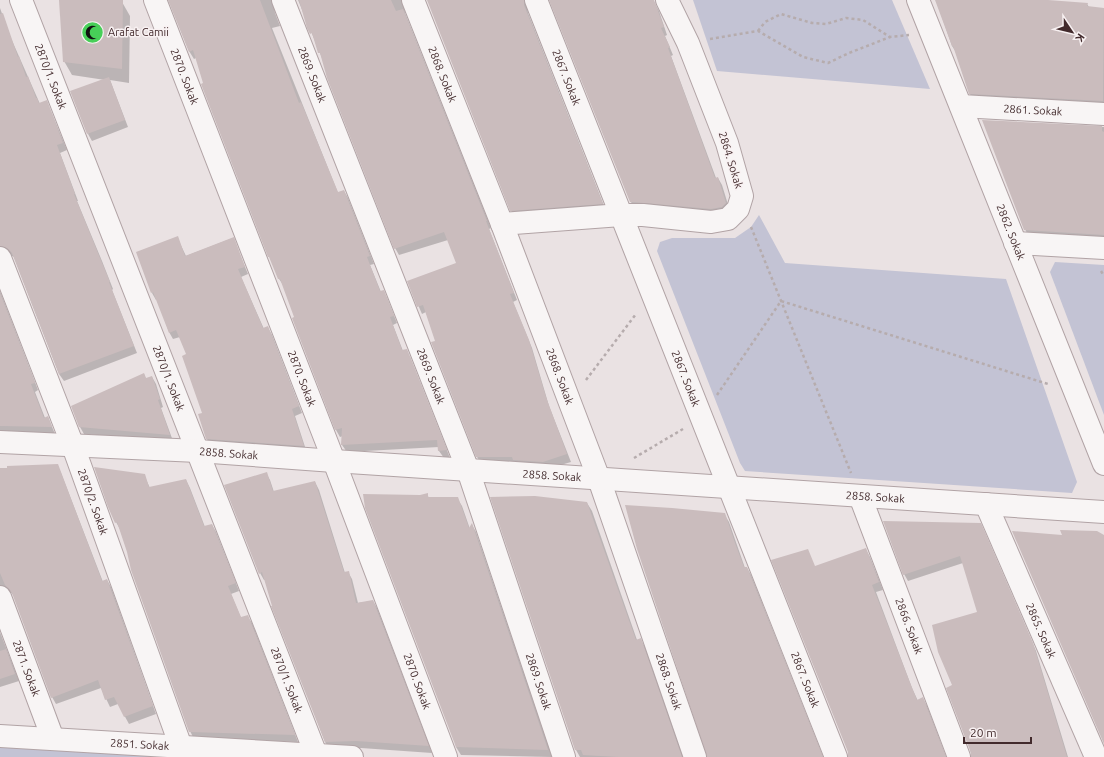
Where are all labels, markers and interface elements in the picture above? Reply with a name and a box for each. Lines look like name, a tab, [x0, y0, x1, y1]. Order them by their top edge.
north arrow	[1052, 12, 1092, 52]
mosque icon: Arafat Camii	[79, 19, 105, 45]
place label: Arafat Camii	[108, 26, 169, 38]
text: K	[1073, 31, 1087, 45]
street label: 2870/1. Sokak	[33, 42, 69, 111]
street label: 2869. Sokak	[296, 45, 329, 105]
street label: 2868. Sokak	[426, 45, 459, 104]
street label: 2870. Sokak	[168, 47, 201, 107]
street label: 2867. Sokak	[550, 47, 583, 107]
street label: 2861. Sokak	[1003, 102, 1063, 118]
street label: 2864. Sokak	[717, 130, 745, 190]
street label: 2862. Sokak	[994, 202, 1028, 262]
street label: 2870/1. Sokak	[151, 344, 187, 413]
street label: 2869. Sokak	[415, 346, 448, 406]
street label: 2868. Sokak	[544, 347, 576, 406]
street label: 2870. Sokak	[286, 349, 318, 409]
street label: 2867. Sokak	[669, 349, 703, 408]
street label: 2858. Sokak	[199, 445, 259, 461]
street label: 2870/2. Sokak	[76, 467, 111, 537]
street label: 2858. Sokak	[522, 467, 582, 483]
street label: 2858. Sokak	[845, 489, 906, 505]
street label: 2866. Sokak	[893, 596, 926, 656]
street label: 2865. Sokak	[1024, 601, 1058, 660]
street label: 2871. Sokak	[11, 638, 43, 698]
street label: 2870/1. Sokak	[269, 645, 305, 715]
street label: 2867. Sokak	[789, 650, 822, 710]
street label: 2870. Sokak	[401, 651, 434, 711]
street label: 2869. Sokak	[524, 651, 554, 712]
street label: 2868. Sokak	[654, 652, 684, 712]
scale bar	[964, 719, 1031, 745]
text: 20 m	[970, 726, 997, 739]
street label: 2851. Sokak	[110, 737, 170, 752]

